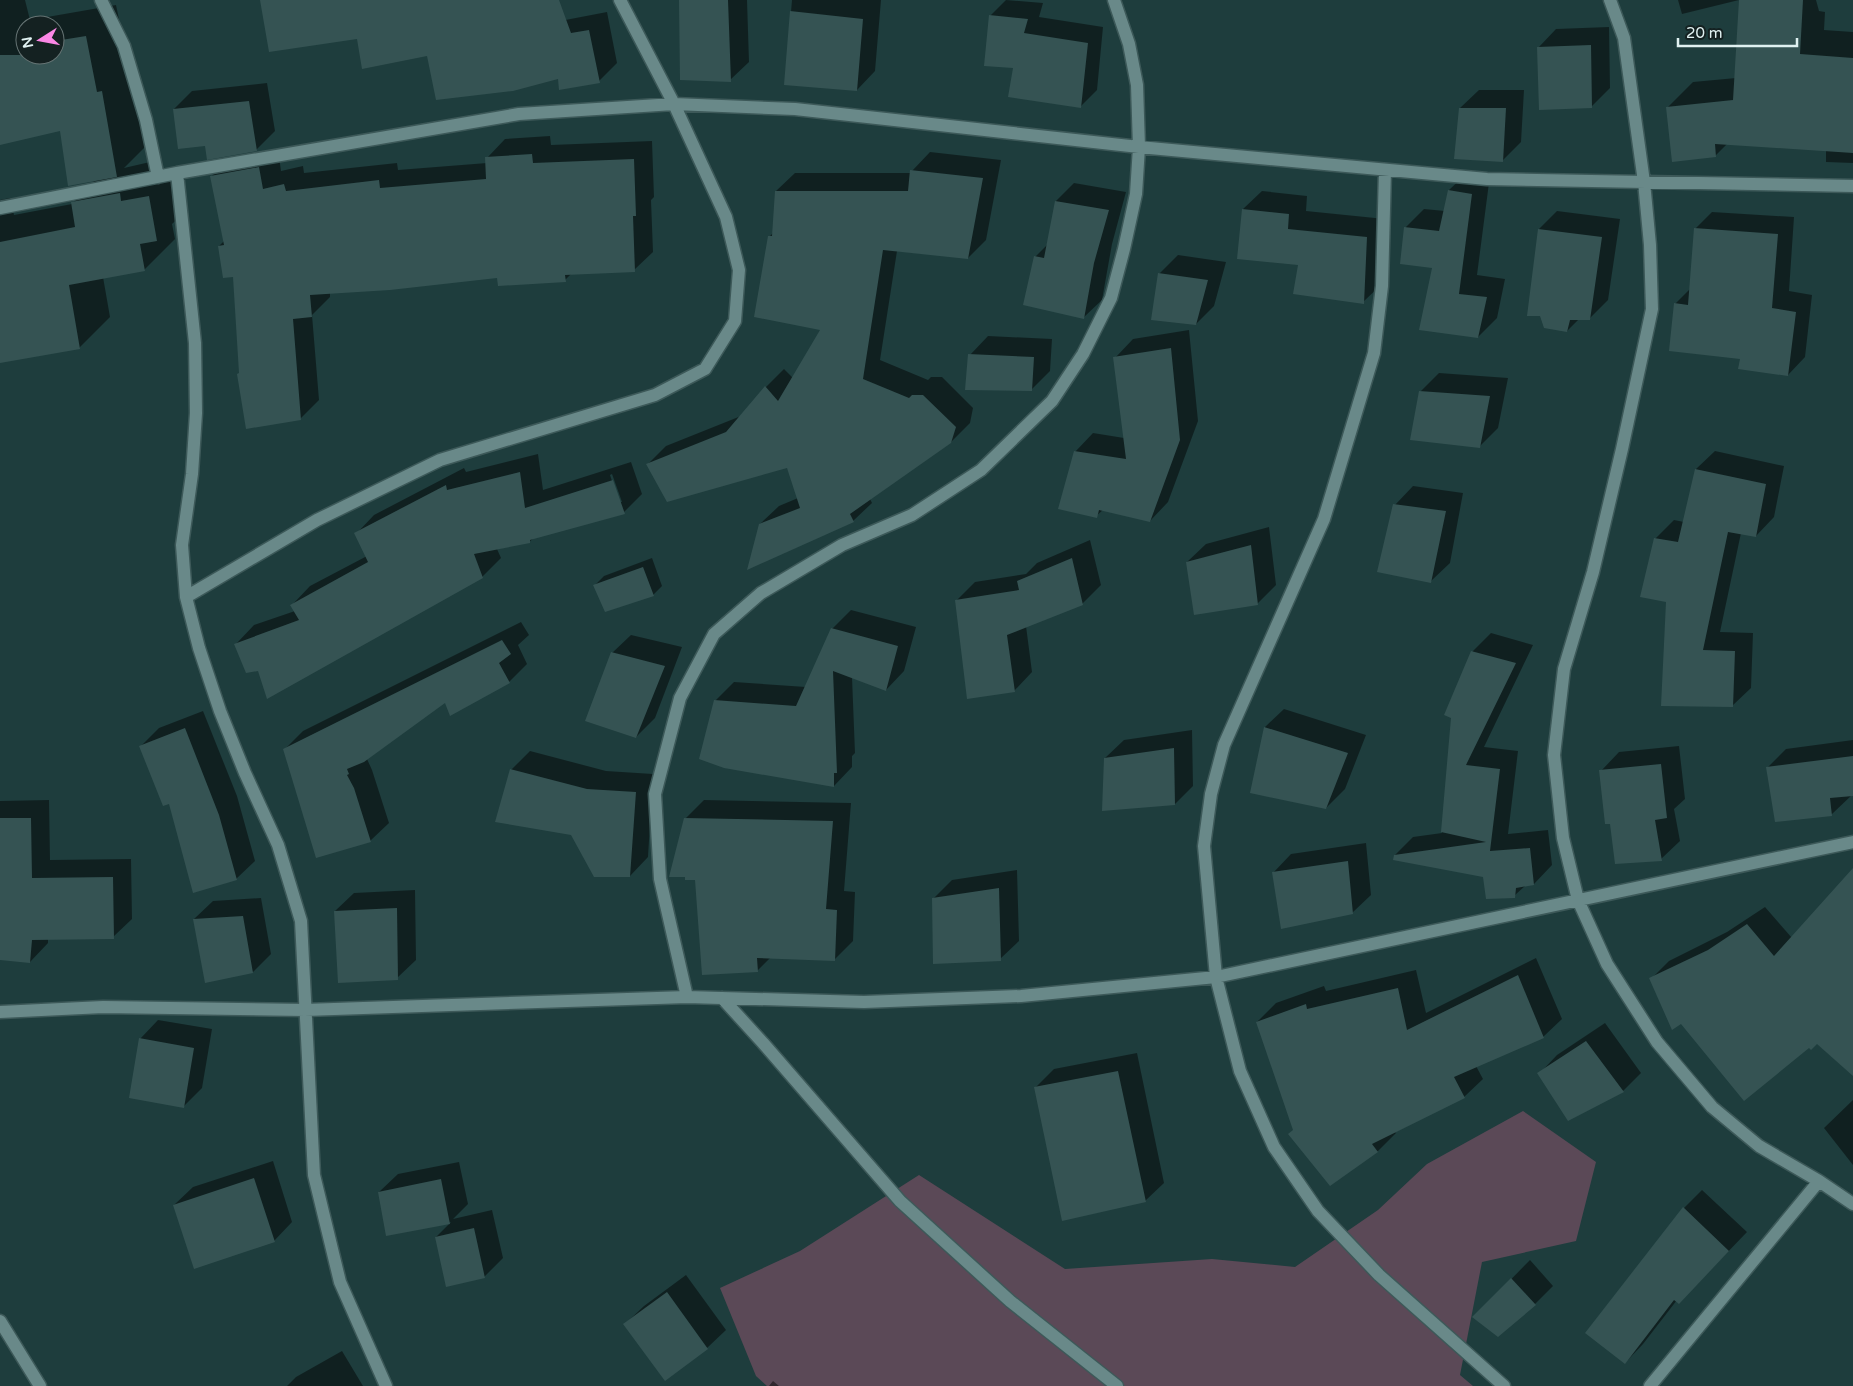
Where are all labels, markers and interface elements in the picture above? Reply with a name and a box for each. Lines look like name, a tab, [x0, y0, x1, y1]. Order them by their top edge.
north arrow	[15, 15, 65, 65]
scale bar	[1678, 15, 1797, 47]
text: 20 m	[1686, 24, 1723, 42]
text: N	[18, 35, 37, 50]

